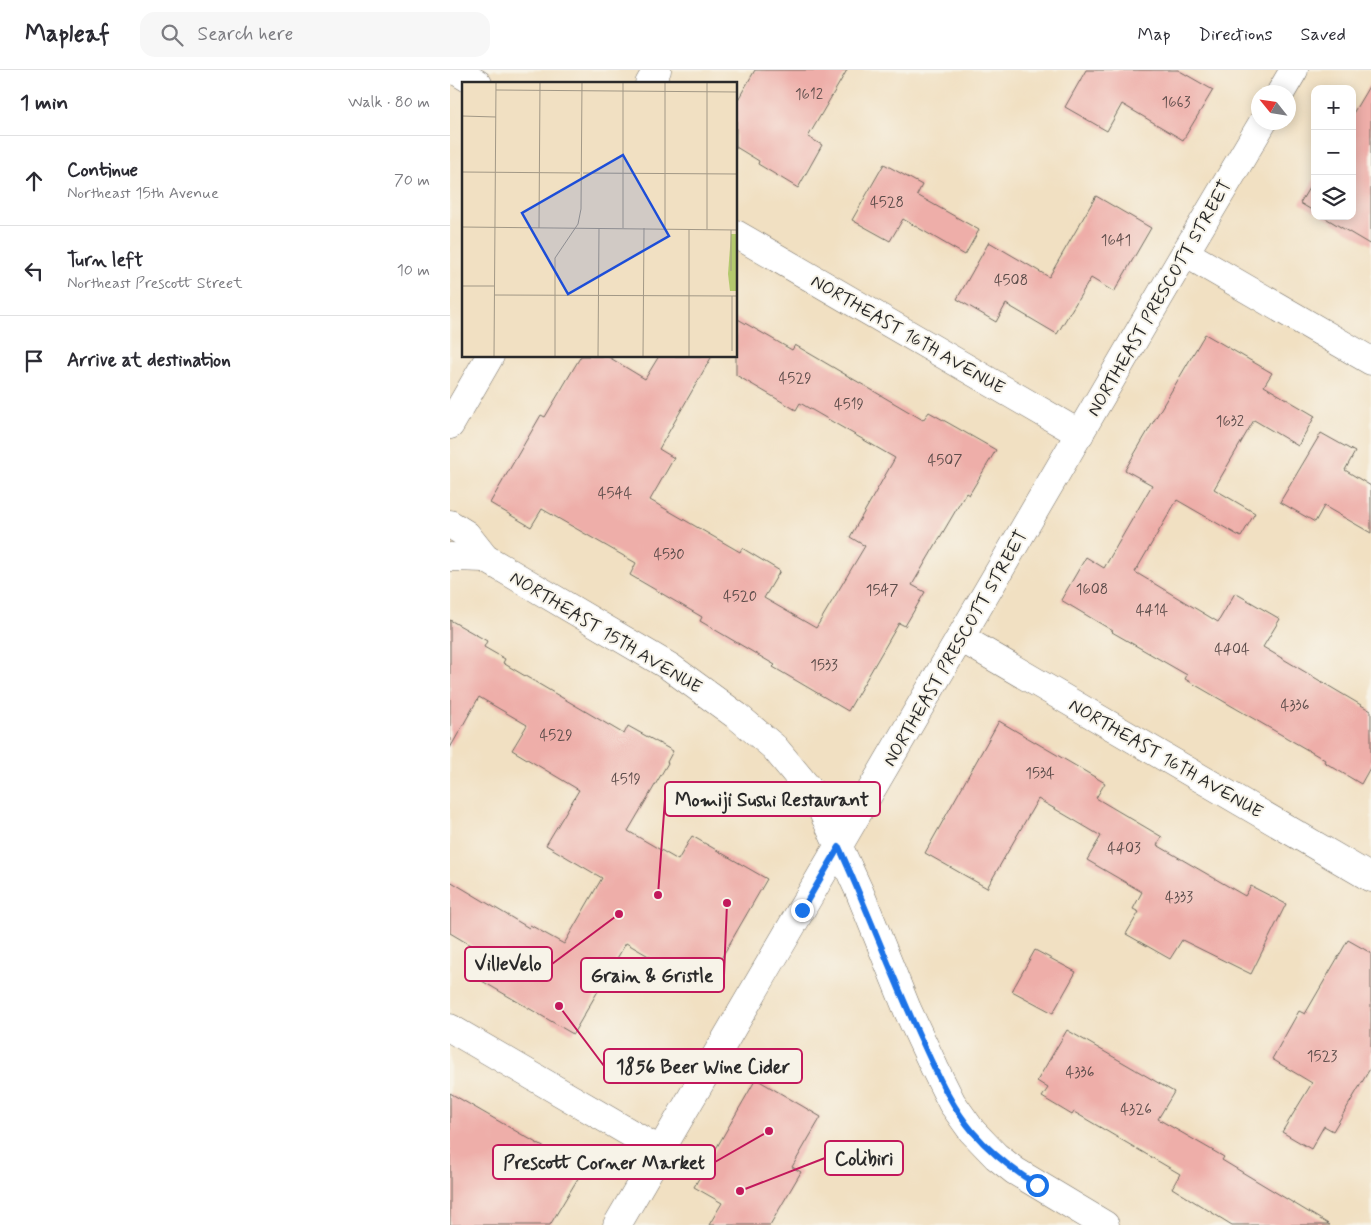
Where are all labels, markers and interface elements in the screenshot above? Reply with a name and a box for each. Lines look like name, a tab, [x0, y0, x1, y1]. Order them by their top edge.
search box	[140, 12, 490, 57]
text: Mapleaf	[25, 19, 110, 50]
icon: search	[158, 21, 186, 49]
text: Search here	[198, 22, 293, 47]
text: Map	[1138, 23, 1171, 47]
text: Directions	[1199, 23, 1273, 47]
text: Saved	[1301, 23, 1346, 47]
inset map	[462, 82, 738, 358]
house number: 1612	[795, 85, 823, 105]
north arrow	[1251, 85, 1296, 130]
map controls	[1311, 85, 1356, 220]
button: +	[1311, 85, 1356, 130]
text: 1 min	[20, 89, 68, 117]
text: Walk · 80 m	[348, 92, 430, 113]
house number: 1663	[1162, 93, 1191, 113]
button: −	[1311, 130, 1356, 175]
text: Continue	[67, 158, 138, 183]
icon: ahead	[20, 167, 48, 195]
text: 70 m	[394, 170, 430, 191]
button: layers	[1311, 175, 1356, 220]
street label: NORTHEAST PRESCOTT STREET	[1082, 176, 1238, 421]
text: Northeast 15th Avenue	[67, 183, 219, 204]
house number: 4528	[870, 193, 904, 213]
house number: 1641	[1101, 231, 1131, 251]
text: Turn left	[67, 248, 143, 273]
icon: left	[20, 257, 48, 285]
text: 10 m	[397, 260, 430, 281]
street label: NORTHEAST 16TH AVENUE	[806, 269, 1009, 400]
house number: 4508	[994, 271, 1028, 291]
text: Northeast Prescott Street	[67, 273, 243, 294]
icon: arrive	[20, 347, 48, 375]
text: Arrive at destination	[67, 348, 231, 373]
house number: 4529	[778, 369, 812, 389]
house number: 4519	[834, 395, 864, 415]
house number: 1632	[1216, 412, 1244, 432]
house number: 4507	[928, 451, 962, 471]
house number: 4544	[598, 484, 632, 504]
street label: NORTHEAST PRESCOTT STREET	[878, 526, 1034, 771]
house number: 4530	[653, 545, 685, 565]
street label: NORTHEAST 15TH AVENUE	[505, 566, 706, 700]
house number: 1608	[1076, 580, 1108, 600]
house number: 1547	[866, 581, 898, 601]
house number: 4520	[723, 587, 757, 607]
house number: 4414	[1136, 601, 1168, 621]
house number: 4404	[1214, 640, 1250, 660]
house number: 1533	[810, 656, 838, 676]
street label: NORTHEAST 16TH AVENUE	[1064, 693, 1267, 824]
house number: 4336	[1281, 696, 1310, 716]
house number: 4529	[539, 726, 573, 746]
house number: 1534	[1025, 764, 1055, 784]
house number: 4519	[611, 770, 641, 790]
callout: Momiji Sushi Restaurant	[665, 782, 880, 816]
text: Momiji Sushi Restaurant	[675, 788, 869, 814]
house number: 4403	[1107, 839, 1141, 859]
house number: 4333	[1165, 888, 1193, 908]
route end	[791, 899, 814, 922]
callout: VilleVelo	[465, 947, 552, 981]
text: VilleVelo	[474, 952, 542, 977]
callout: Grain & Gristle	[581, 958, 724, 992]
text: Grain & Gristle	[591, 964, 714, 989]
house number: 1523	[1307, 1047, 1337, 1067]
callout: 1856 Beer Wine Cider	[604, 1049, 802, 1083]
text: 1856 Beer Wine Cider	[616, 1055, 790, 1080]
house number: 4336	[1066, 1063, 1095, 1083]
house number: 4326	[1120, 1100, 1152, 1120]
callout: Colibiri	[825, 1141, 903, 1175]
callout: Prescott Corner Market	[493, 1145, 715, 1179]
text: Colibiri	[835, 1147, 893, 1172]
text: Prescott Corner Market	[503, 1151, 705, 1176]
route start	[1026, 1174, 1049, 1197]

